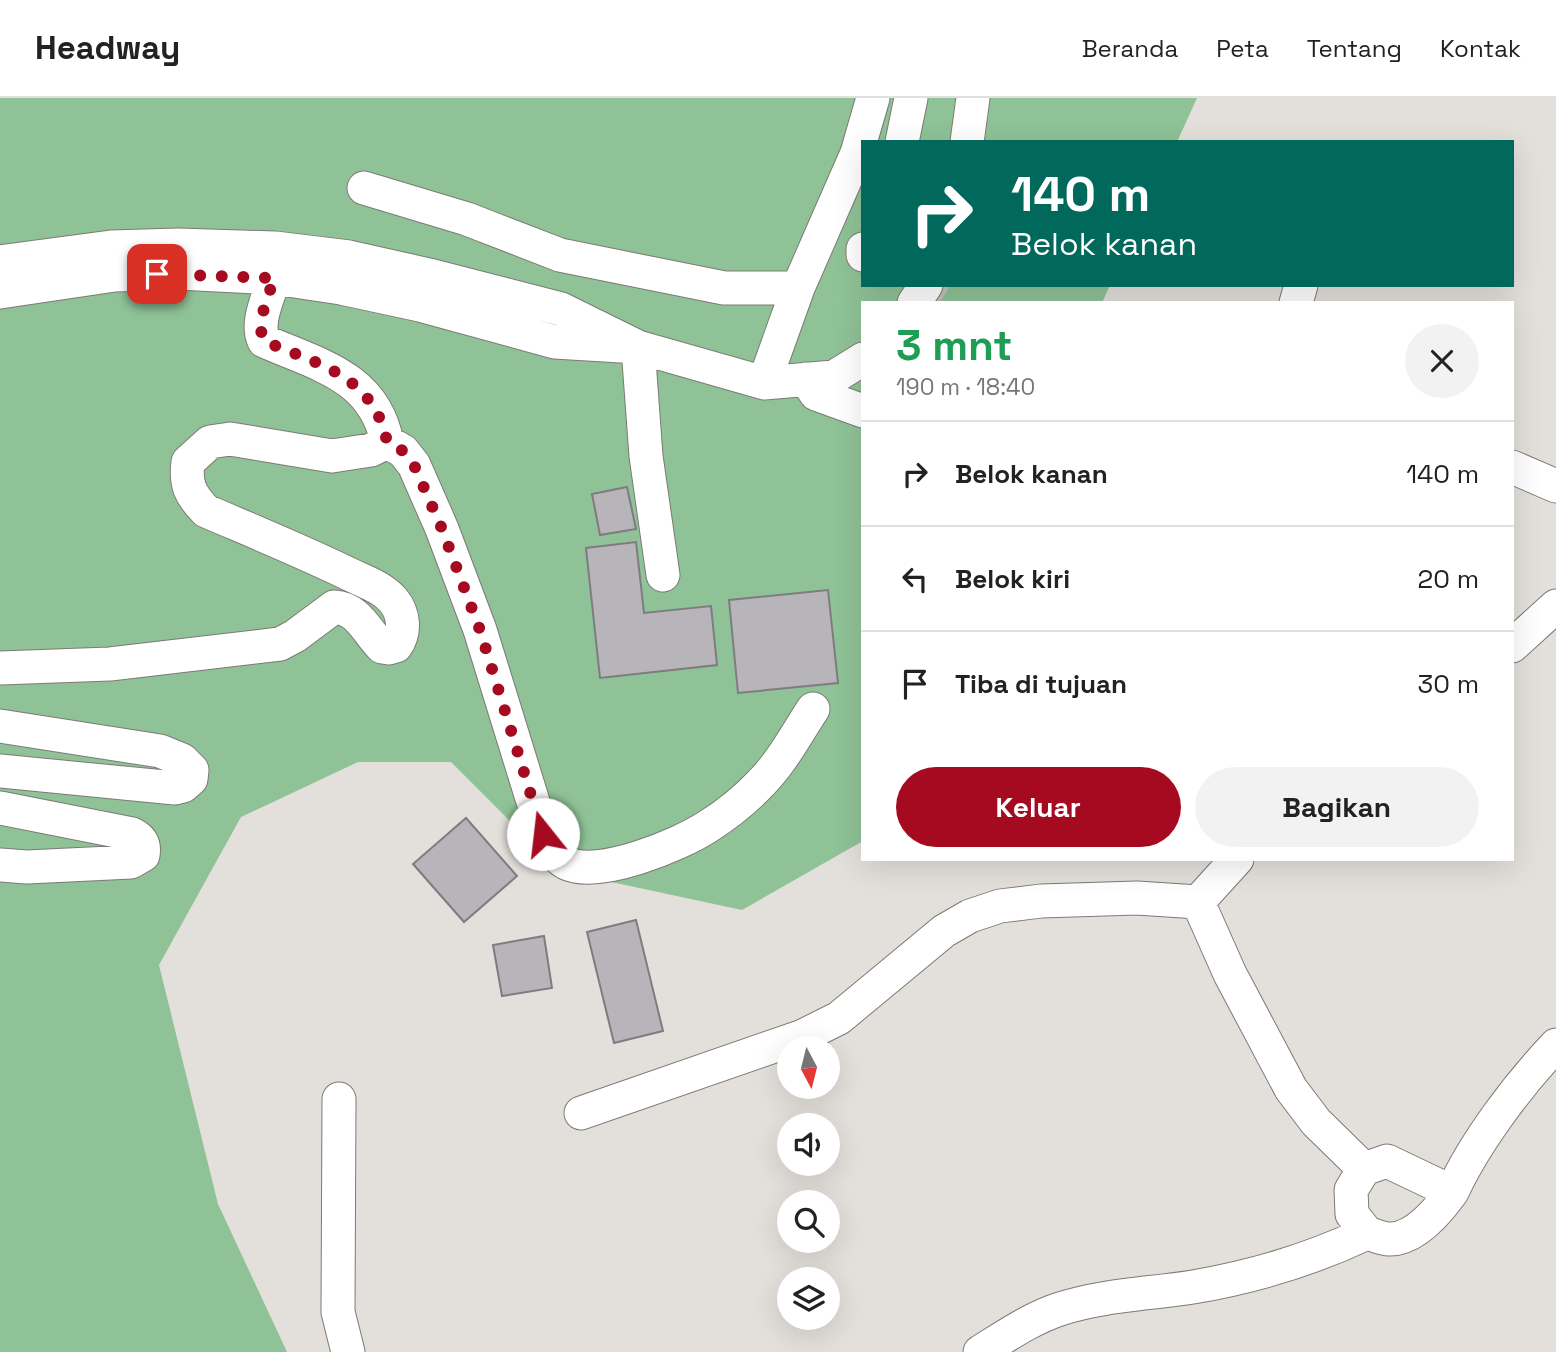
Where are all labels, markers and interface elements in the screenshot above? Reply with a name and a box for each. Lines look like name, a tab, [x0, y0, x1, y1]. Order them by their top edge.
text: Headway	[35, 27, 180, 69]
text: Beranda	[1082, 33, 1178, 64]
text: Peta	[1216, 33, 1269, 64]
text: Tentang	[1307, 33, 1402, 64]
text: Kontak	[1440, 33, 1521, 64]
text: 140 m	[1011, 163, 1150, 225]
icon: right	[896, 168, 987, 259]
text: Belok kanan	[1011, 224, 1197, 264]
pin	[127, 244, 187, 304]
icon: arrive	[138, 255, 176, 293]
text: 3 mnt	[896, 319, 1013, 372]
button: close	[1405, 324, 1479, 398]
text: 190 m · 18:40	[896, 372, 1035, 402]
icon: right	[896, 455, 934, 493]
text: Belok kanan	[955, 457, 1108, 491]
text: 140 m	[1406, 457, 1479, 491]
icon: left	[896, 560, 934, 598]
text: Belok kiri	[955, 562, 1070, 596]
text: 20 m	[1418, 562, 1479, 596]
icon: arrive	[896, 665, 934, 703]
text: Tiba di tujuan	[955, 667, 1127, 701]
text: 30 m	[1418, 667, 1479, 701]
button: Keluar	[896, 767, 1181, 847]
button: Bagikan	[1195, 767, 1479, 847]
position arrow	[506, 797, 580, 871]
north arrow	[777, 1036, 840, 1099]
map controls	[777, 1036, 840, 1330]
button: sound	[777, 1113, 840, 1176]
button: search	[777, 1190, 840, 1253]
button: layers	[777, 1267, 840, 1330]

